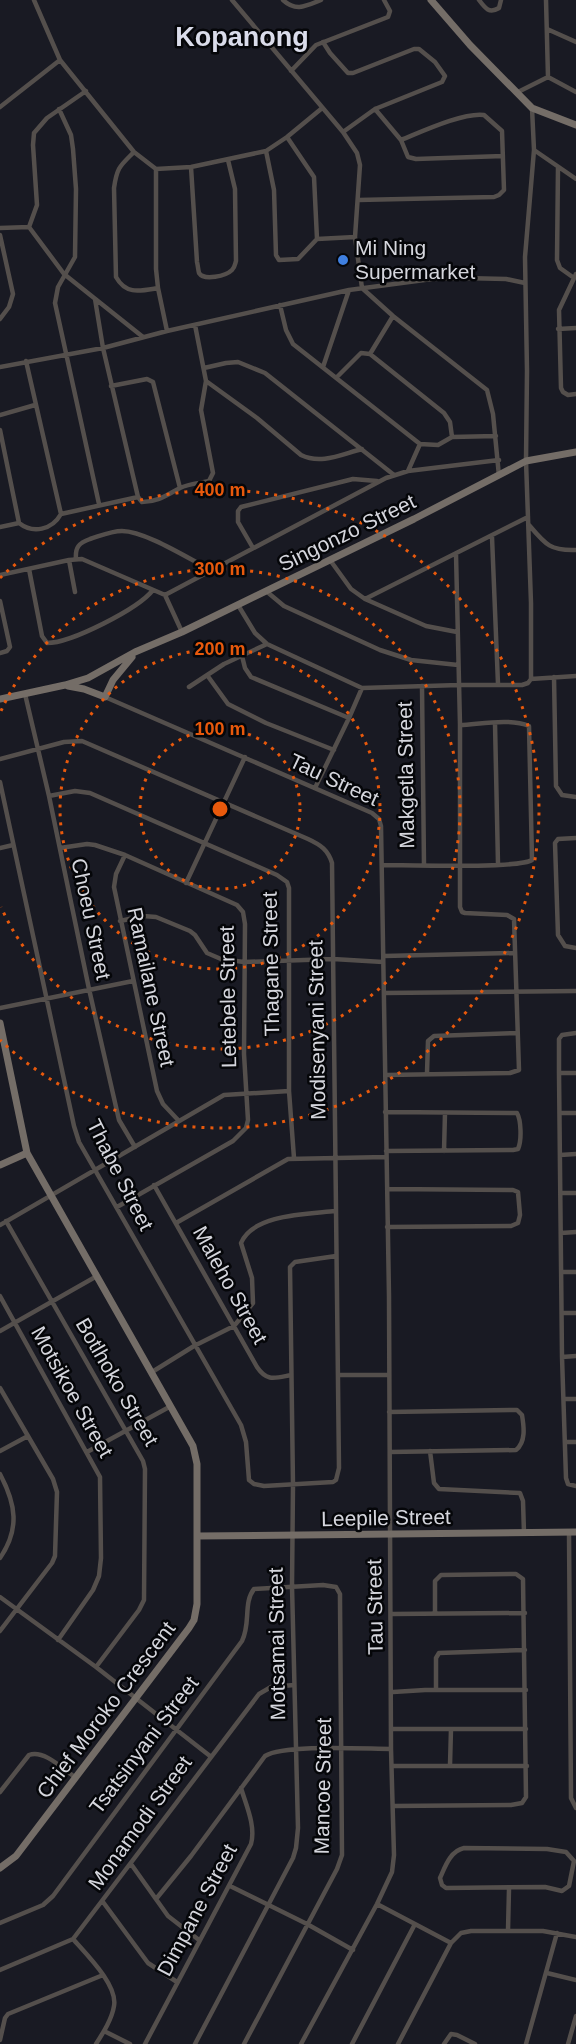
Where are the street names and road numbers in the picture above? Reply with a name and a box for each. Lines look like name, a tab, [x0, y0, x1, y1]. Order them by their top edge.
street label: Singonzo Street	[275, 489, 419, 576]
street label: Makgetla Street	[393, 701, 418, 849]
street label: Tau Street	[286, 749, 383, 810]
street label: Choeu Street	[67, 856, 116, 982]
street label: Thagane Street	[258, 891, 283, 1037]
street label: Ramailane Street	[123, 905, 180, 1069]
street label: Letebele Street	[215, 925, 240, 1068]
street label: Modisenyani Street	[303, 940, 330, 1120]
street label: Thabe Street	[83, 1115, 158, 1234]
street label: Maleho Street	[189, 1222, 272, 1348]
street label: Botlhoko Street	[72, 1314, 163, 1450]
street label: Motsikoe Street	[27, 1322, 118, 1461]
street label: Leepile Street	[321, 1505, 451, 1530]
street label: Tau Street	[362, 1559, 387, 1655]
street label: Motsamai Street	[264, 1567, 289, 1721]
street label: Chief Moroko Crescent	[32, 1617, 180, 1802]
street label: Tsatsinyani Street	[85, 1671, 203, 1818]
street label: Mancoe Street	[310, 1717, 335, 1854]
street label: Monamodi Street	[83, 1751, 196, 1894]
street label: Dimpane Street	[152, 1840, 241, 1980]

